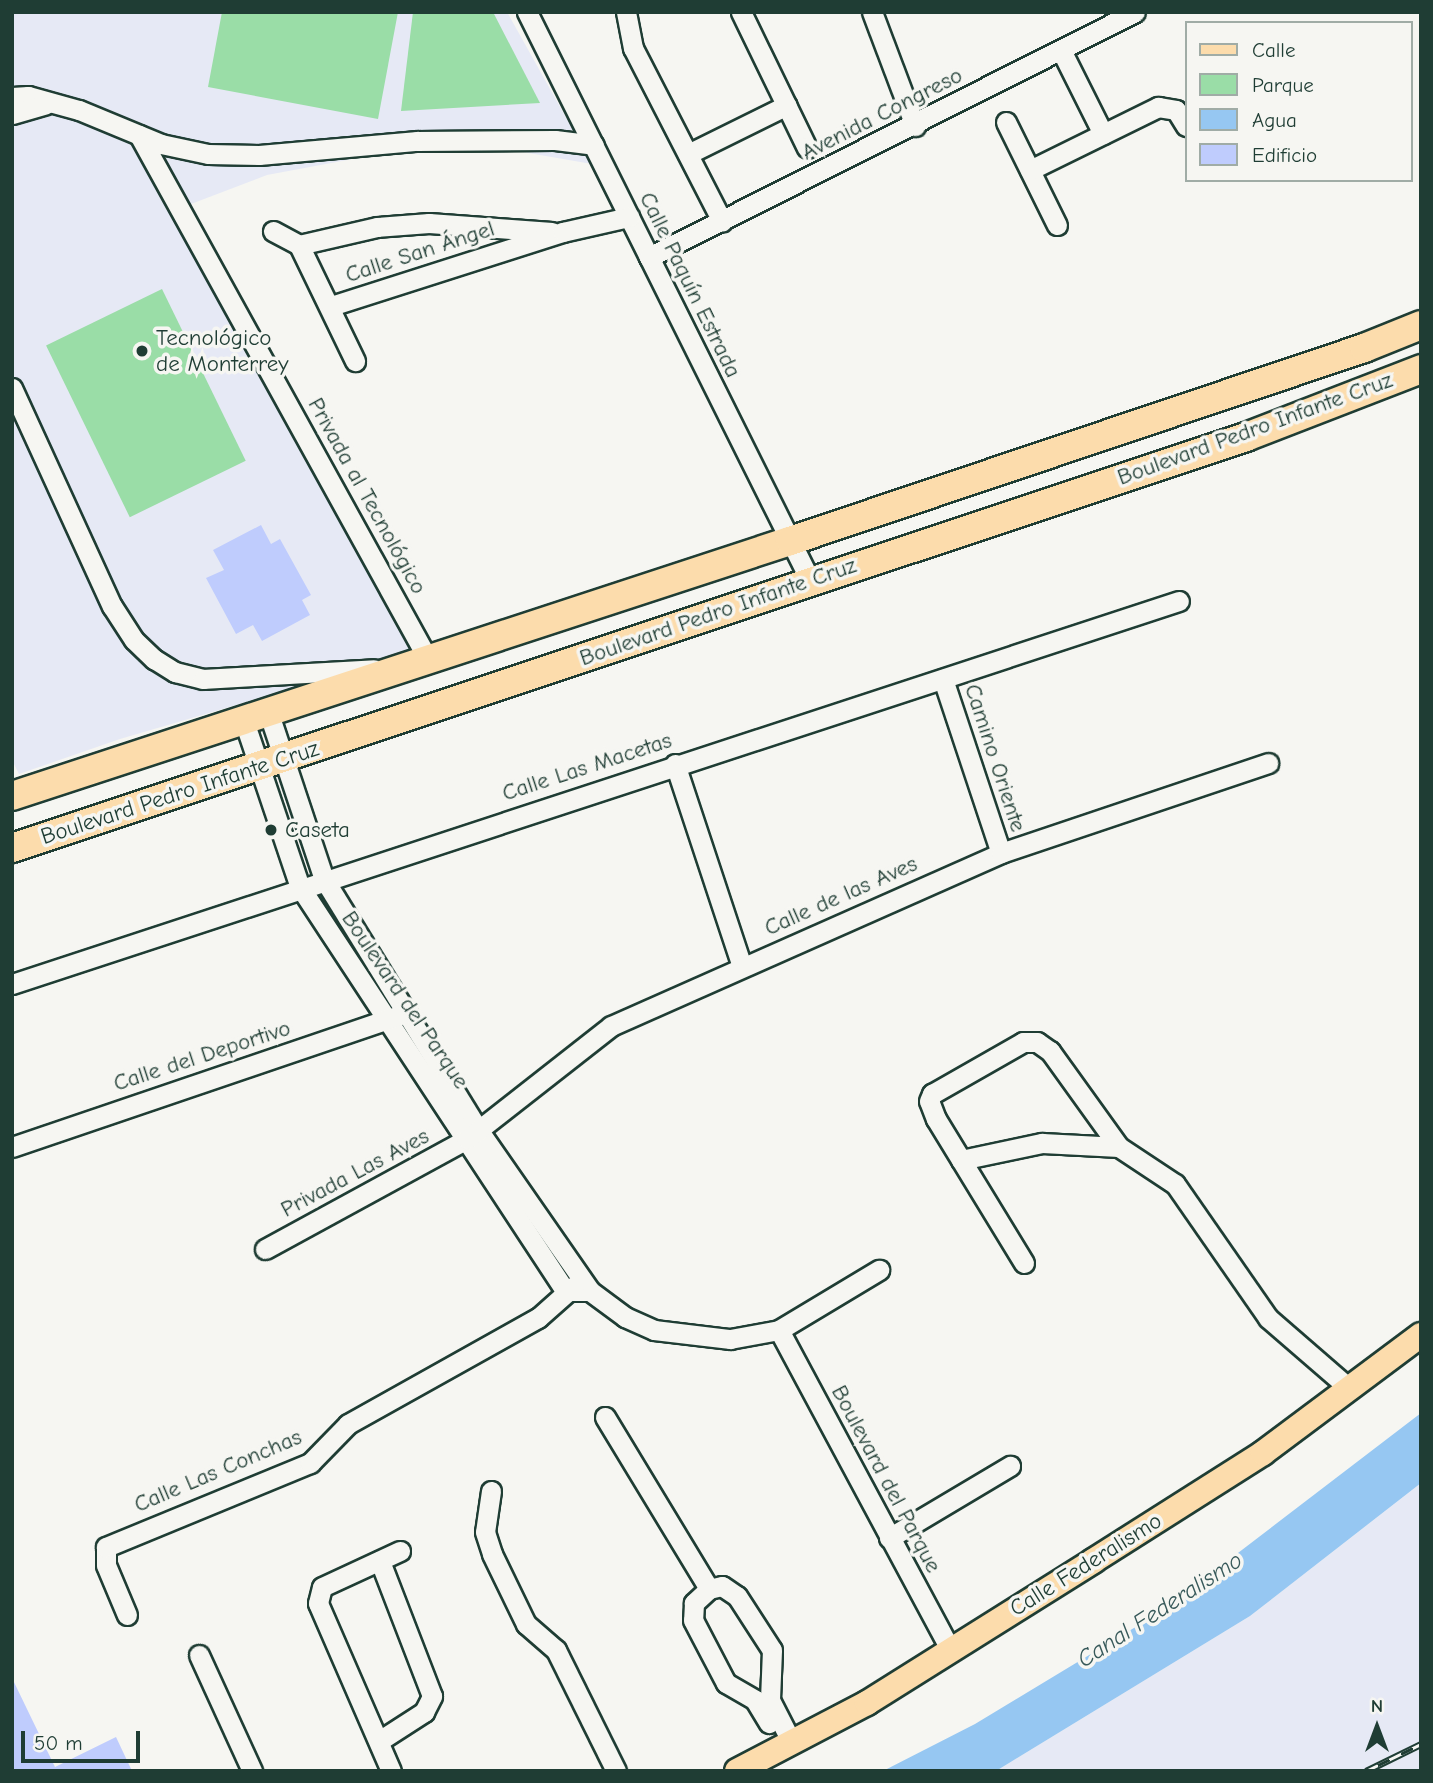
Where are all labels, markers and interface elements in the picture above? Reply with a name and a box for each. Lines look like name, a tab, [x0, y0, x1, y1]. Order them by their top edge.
legend	[1184, 21, 1412, 182]
text: Calle	[1252, 38, 1295, 62]
street label: Avenida Congreso	[797, 62, 967, 166]
text: Parque	[1252, 73, 1314, 97]
text: Agua	[1252, 108, 1297, 132]
text: Edificio	[1252, 143, 1317, 167]
street label: Calle Paquín Estrada	[633, 188, 747, 382]
street label: Calle San Ángel	[342, 215, 498, 289]
place label: Tecnológico de Monterrey	[156, 324, 289, 378]
marker: Tecnológico de Monterrey	[134, 343, 150, 359]
street label: Boulevard Pedro Infante Cruz	[1114, 366, 1396, 492]
street label: Privada al Tecnológico	[302, 393, 432, 599]
street label: Boulevard Pedro Infante Cruz	[576, 552, 860, 672]
street label: Camino Oriente	[958, 681, 1032, 835]
street label: Calle Las Macetas	[499, 727, 675, 807]
street label: Boulevard Pedro Infante Cruz	[37, 735, 323, 851]
place label: Caseta	[285, 816, 350, 844]
marker: Caseta	[263, 822, 279, 838]
street label: Calle de las Aves	[760, 850, 922, 942]
street label: Boulevard del Parque	[335, 906, 475, 1094]
street label: Calle del Deportivo	[110, 1014, 294, 1098]
street label: Privada Las Aves	[276, 1122, 434, 1224]
street label: Boulevard del Parque	[825, 1381, 947, 1577]
street label: Calle Las Conchas	[130, 1423, 306, 1519]
street label: Calle Federalismo	[1005, 1507, 1167, 1623]
water label: Canal Federalismo	[1072, 1546, 1248, 1674]
north arrow	[1342, 1692, 1412, 1762]
text: N	[1371, 1695, 1383, 1717]
scale bar	[24, 1716, 144, 1760]
text: 50 m	[34, 1731, 83, 1755]

